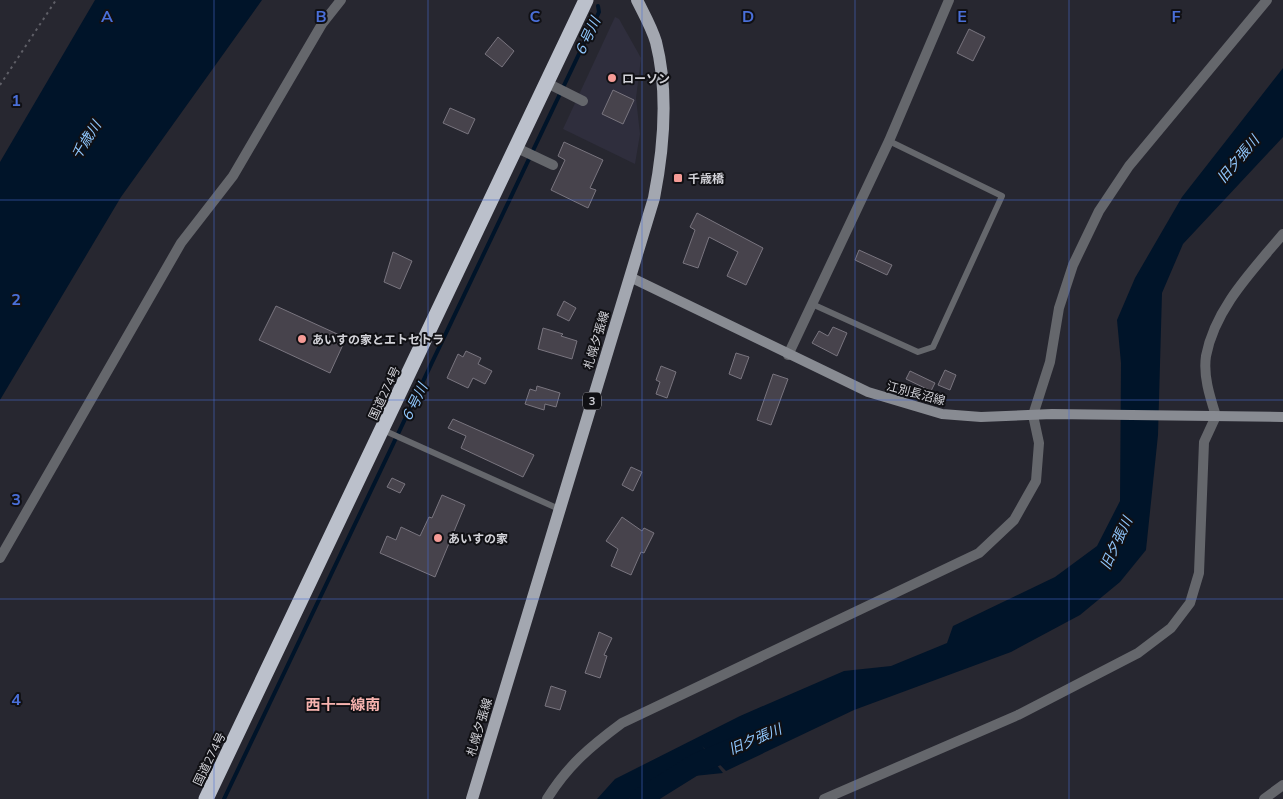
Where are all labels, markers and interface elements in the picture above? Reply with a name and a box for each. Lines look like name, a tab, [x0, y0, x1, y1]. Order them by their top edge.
text: A	[101, 6, 113, 26]
text: B	[315, 6, 327, 26]
text: C	[530, 6, 541, 26]
text: D	[742, 6, 754, 26]
text: E	[957, 6, 967, 26]
text: F	[1171, 6, 1181, 26]
water label: ６号川	[570, 12, 605, 60]
place label: ローソン	[622, 71, 670, 86]
marker: ローソン	[606, 72, 618, 84]
text: 1	[11, 90, 21, 110]
water label: 千歳川	[67, 116, 106, 163]
water label: 旧夕張川	[1213, 130, 1264, 186]
place label: 千歳橋	[688, 171, 725, 186]
marker: 千歳橋	[672, 172, 684, 184]
text: 2	[11, 289, 21, 309]
street label: 札幌夕張線	[580, 309, 612, 371]
place label: あいすの家とエトセトラ	[312, 332, 444, 347]
marker: あいすの家とエトセトラ	[296, 333, 308, 345]
street label: 国道274号	[365, 364, 403, 422]
water label: ６号川	[397, 378, 432, 426]
street label: 江別長沼線	[885, 378, 947, 408]
road number: 3	[583, 392, 601, 410]
text: 3	[11, 489, 21, 509]
water label: 旧夕張川	[1096, 512, 1137, 572]
place label: あいすの家	[448, 531, 508, 546]
marker: あいすの家	[432, 532, 444, 544]
text: 4	[11, 689, 21, 709]
district label: 西十一線南	[305, 695, 381, 714]
street label: 札幌夕張線	[463, 696, 495, 758]
water label: 旧夕張川	[726, 719, 786, 758]
street label: 国道274号	[190, 730, 228, 788]

